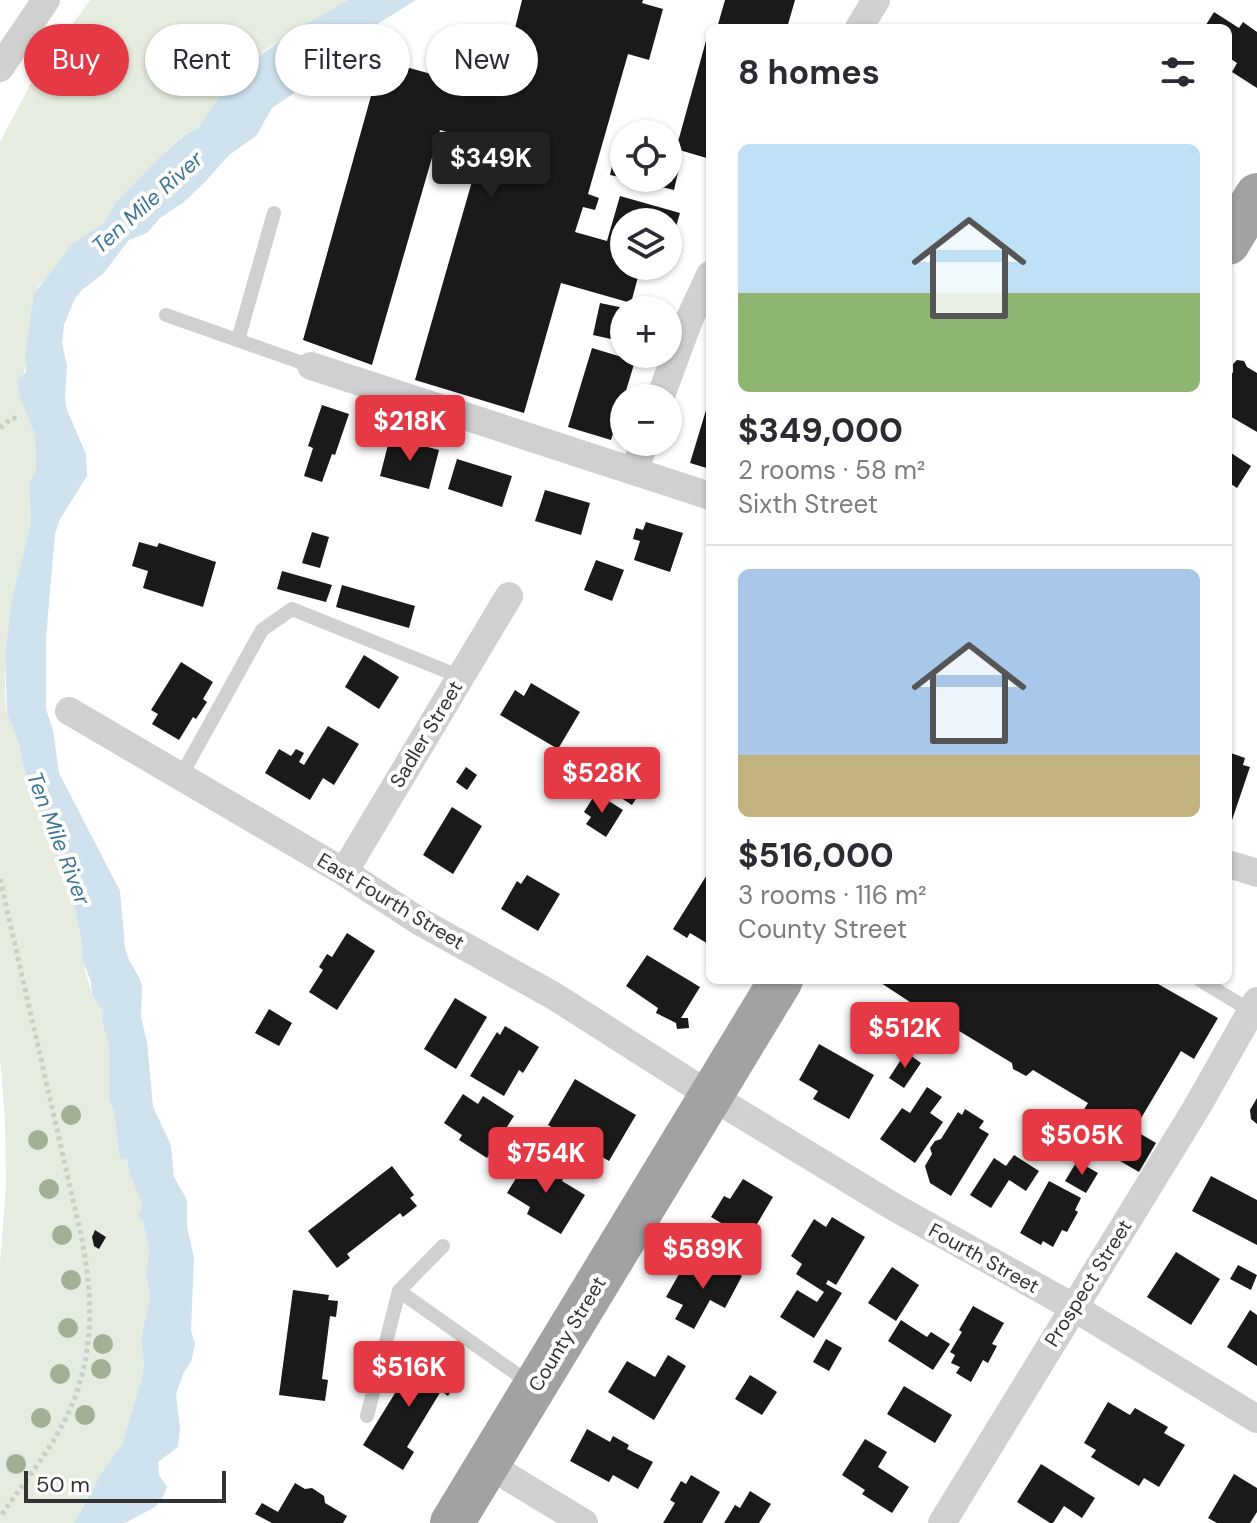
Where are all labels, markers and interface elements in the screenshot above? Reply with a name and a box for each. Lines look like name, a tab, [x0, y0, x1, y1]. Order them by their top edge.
chip: Buy	[24, 24, 129, 96]
chip: Rent	[145, 24, 259, 96]
chip: Filters	[275, 24, 410, 96]
chip: New	[426, 24, 538, 96]
text: 8 homes	[738, 50, 880, 95]
icon: filters	[1156, 50, 1200, 94]
map controls	[610, 120, 682, 456]
button: locate	[610, 120, 682, 192]
pin: $349K	[435, 132, 547, 200]
text: $349K	[450, 141, 532, 175]
water label: Ten Mile River	[86, 144, 210, 260]
icon: home	[897, 196, 1041, 340]
button: layers	[610, 208, 682, 280]
button: +	[610, 296, 682, 368]
button: −	[610, 384, 682, 456]
pin: $218K	[354, 395, 466, 463]
text: $218K	[373, 404, 447, 438]
text: $349,000	[738, 408, 903, 453]
text: 2 rooms · 58 m²	[738, 453, 925, 487]
text: Sixth Street	[738, 487, 878, 521]
icon: home	[897, 621, 1041, 765]
street label: Sadler Street	[384, 676, 468, 792]
pin: $528K	[546, 747, 658, 815]
text: $528K	[562, 756, 642, 790]
water label: Ten Mile River	[20, 768, 97, 910]
text: $516,000	[738, 833, 894, 878]
street label: East Fourth Street	[313, 847, 470, 955]
text: 3 rooms · 116 m²	[738, 878, 927, 912]
text: County Street	[738, 912, 907, 946]
pin: $512K	[849, 1002, 961, 1070]
text: $512K	[868, 1011, 942, 1045]
pin: $505K	[1026, 1109, 1138, 1177]
text: $505K	[1040, 1118, 1124, 1152]
pin: $754K	[490, 1127, 602, 1195]
text: $754K	[506, 1136, 586, 1170]
street label: Prospect Street	[1038, 1214, 1138, 1352]
street label: Fourth Street	[924, 1217, 1044, 1299]
pin: $589K	[647, 1223, 759, 1291]
text: $589K	[662, 1232, 744, 1266]
street label: County Street	[522, 1271, 612, 1396]
pin: $516K	[353, 1341, 465, 1409]
text: $516K	[372, 1350, 446, 1384]
scale bar	[24, 1467, 226, 1503]
text: 50 m	[36, 1470, 90, 1499]

